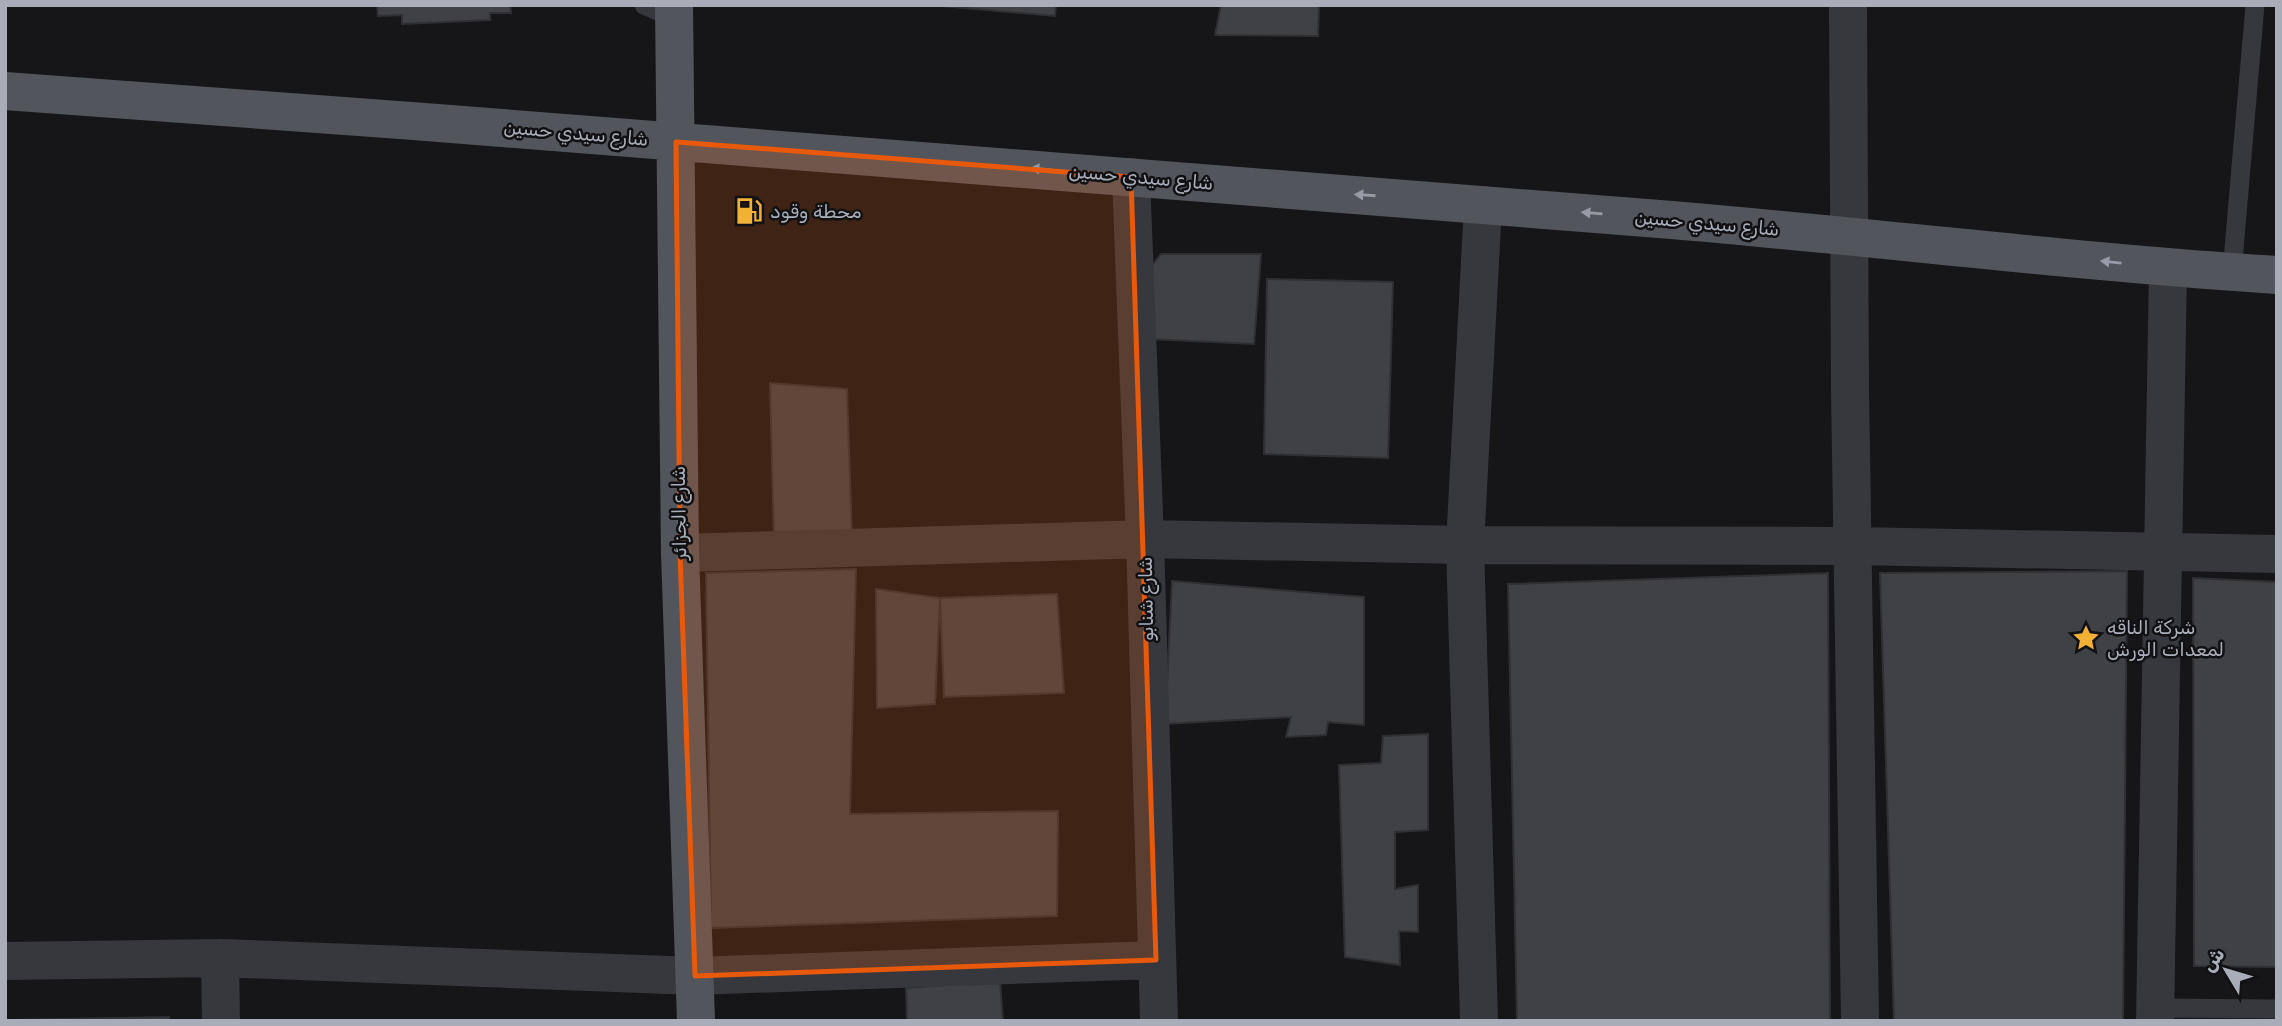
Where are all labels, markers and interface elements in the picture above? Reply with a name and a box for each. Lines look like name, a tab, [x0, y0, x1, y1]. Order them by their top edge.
street label: شارع سيدي حسين	[503, 115, 649, 153]
street label: شارع سيدي حسين	[1068, 159, 1214, 197]
one-way arrow	[1029, 163, 1051, 174]
one-way arrow	[1354, 189, 1376, 200]
fuel station icon: محطة وقود	[734, 196, 764, 226]
place label: محطة وقود	[770, 200, 862, 223]
street label: شارع سيدي حسين	[1634, 205, 1780, 243]
one-way arrow	[1581, 207, 1603, 218]
one-way arrow	[2100, 256, 2122, 267]
street label: شارع الجزائر	[667, 466, 693, 561]
street label: شارع شنابو	[1134, 556, 1160, 641]
place label: شركة الناقه لمعدات الورش	[2107, 616, 2224, 661]
place icon: شركة الناقه لمعدات الورش	[2071, 623, 2101, 653]
north arrow	[2191, 935, 2261, 1005]
text: ش	[2197, 943, 2229, 976]

